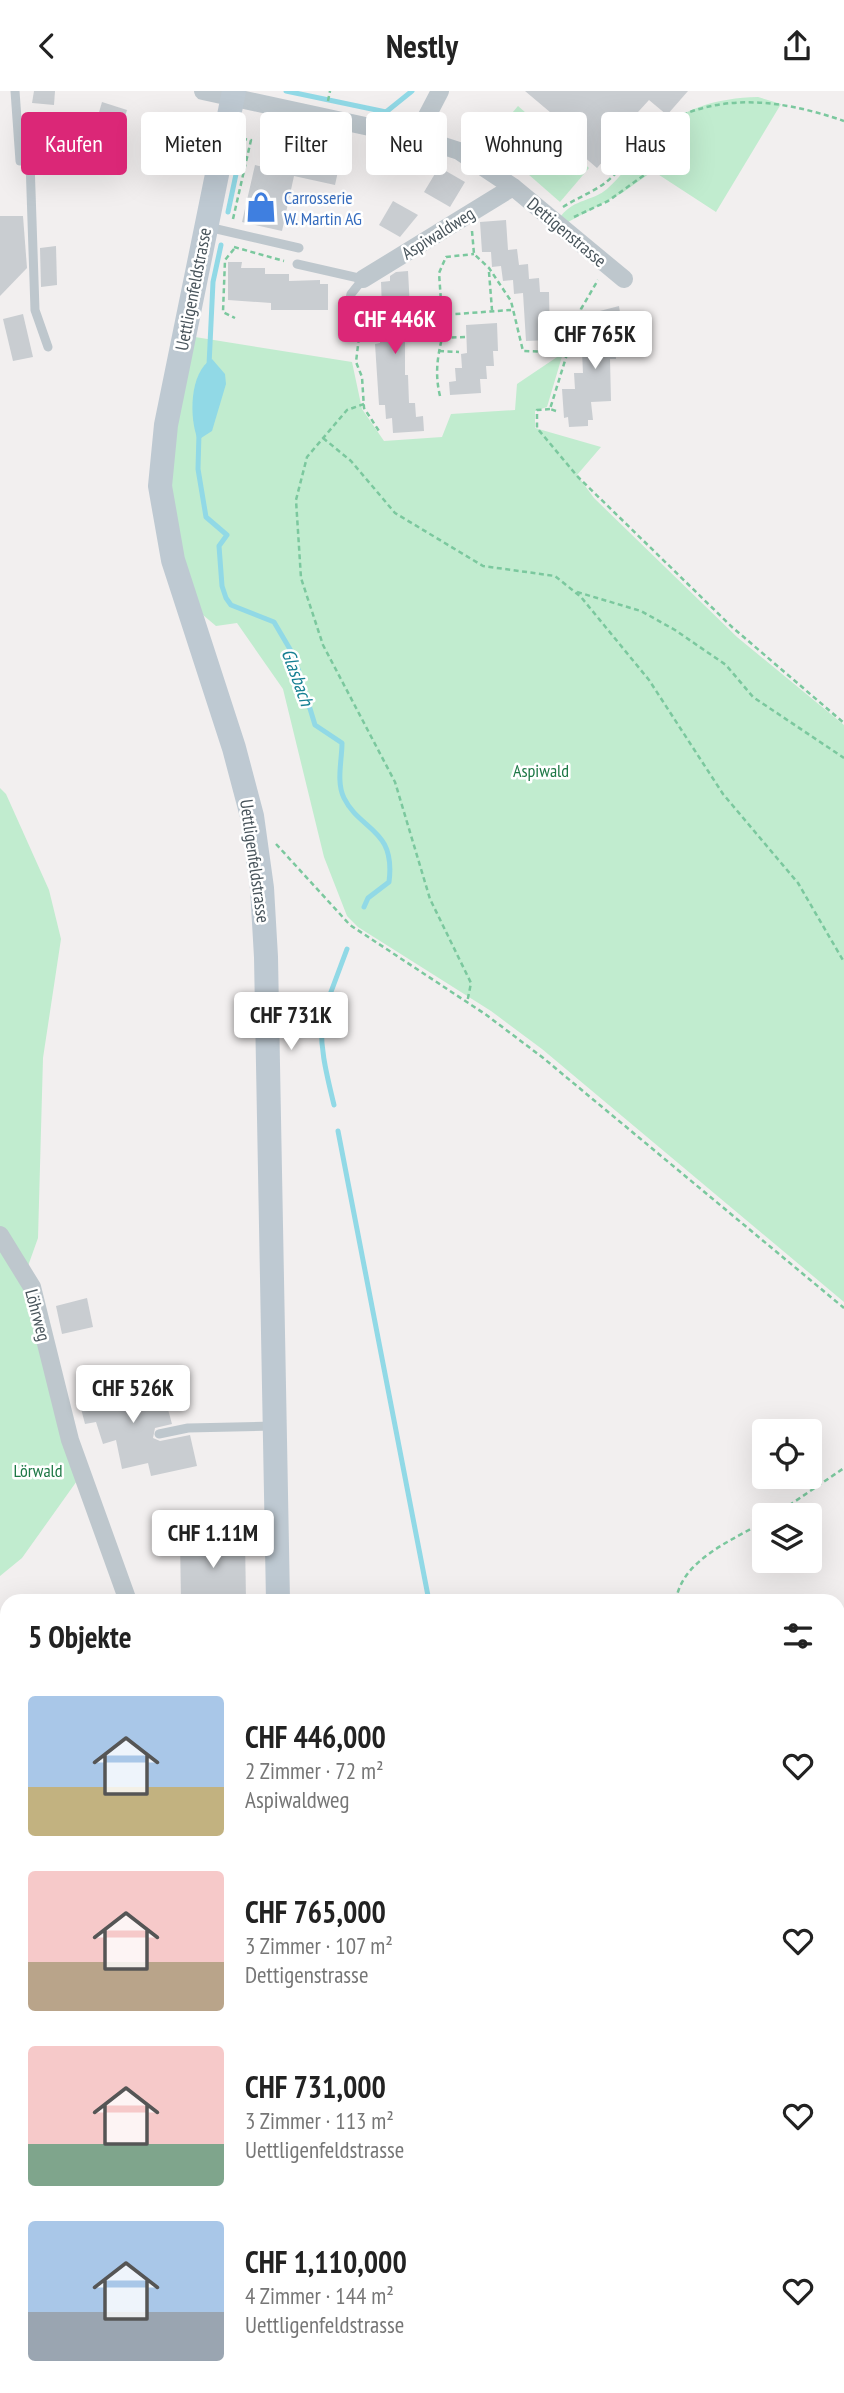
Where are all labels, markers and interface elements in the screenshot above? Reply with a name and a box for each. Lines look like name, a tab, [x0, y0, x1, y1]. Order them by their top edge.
text: Nestly	[386, 25, 458, 67]
icon: back	[28, 27, 66, 65]
icon: share	[778, 27, 816, 65]
chip: Kaufen	[21, 112, 127, 175]
chip: Mieten	[141, 112, 246, 175]
chip: Filter	[260, 112, 352, 175]
chip: Neu	[366, 112, 447, 175]
chip: Wohnung	[461, 112, 587, 175]
chip: Haus	[601, 112, 690, 175]
place label: Carrosserie W. Martin AG	[284, 186, 362, 230]
shop icon: Carrosserie W. Martin AG	[244, 190, 278, 224]
street label: Dettigenstrasse	[523, 192, 611, 272]
street label: Aspiwaldweg	[397, 202, 479, 264]
street label: Uettligenfeldstrasse	[170, 226, 216, 352]
pin: CHF 446K	[323, 296, 467, 356]
text: CHF 446K	[354, 304, 436, 333]
pin: CHF 765K	[523, 311, 667, 371]
text: CHF 765K	[554, 319, 636, 348]
water label: Glasbach	[277, 645, 320, 710]
park label: Aspiwald	[513, 759, 569, 782]
street label: Uettligenfeldstrasse	[235, 798, 275, 924]
pin: CHF 731K	[219, 993, 363, 1052]
text: CHF 731K	[250, 1000, 332, 1029]
street label: Löhrweg	[20, 1287, 56, 1343]
pin: CHF 526K	[61, 1365, 205, 1425]
text: CHF 526K	[92, 1373, 174, 1402]
map controls	[752, 1419, 822, 1573]
button: locate	[752, 1419, 822, 1489]
park label: Lörwald	[13, 1459, 63, 1482]
button: layers	[752, 1503, 822, 1573]
pin: CHF 1.11M	[133, 1511, 293, 1570]
text: CHF 1.11M	[168, 1518, 258, 1547]
text: 5 Objekte	[28, 1617, 132, 1656]
icon: filters	[779, 1617, 817, 1655]
text: CHF 446,000	[245, 1717, 386, 1756]
icon: home	[84, 1724, 168, 1808]
icon: heart	[779, 1747, 817, 1785]
text: 2 Zimmer · 72 m²	[245, 1756, 383, 1785]
text: Aspiwaldweg	[245, 1785, 349, 1814]
text: CHF 765,000	[245, 1892, 386, 1931]
icon: home	[84, 1899, 168, 1983]
icon: heart	[779, 1922, 817, 1960]
text: 3 Zimmer · 107 m²	[245, 1931, 393, 1960]
text: Dettigenstrasse	[245, 1960, 368, 1989]
text: CHF 731,000	[245, 2067, 386, 2106]
icon: home	[84, 2074, 168, 2158]
icon: heart	[779, 2097, 817, 2135]
text: 3 Zimmer · 113 m²	[245, 2106, 394, 2135]
text: Uettligenfeldstrasse	[245, 2135, 404, 2164]
text: CHF 1,110,000	[245, 2242, 407, 2281]
icon: home	[84, 2249, 168, 2333]
icon: heart	[779, 2272, 817, 2310]
text: 4 Zimmer · 144 m²	[245, 2281, 394, 2310]
text: Uettligenfeldstrasse	[245, 2310, 404, 2339]

